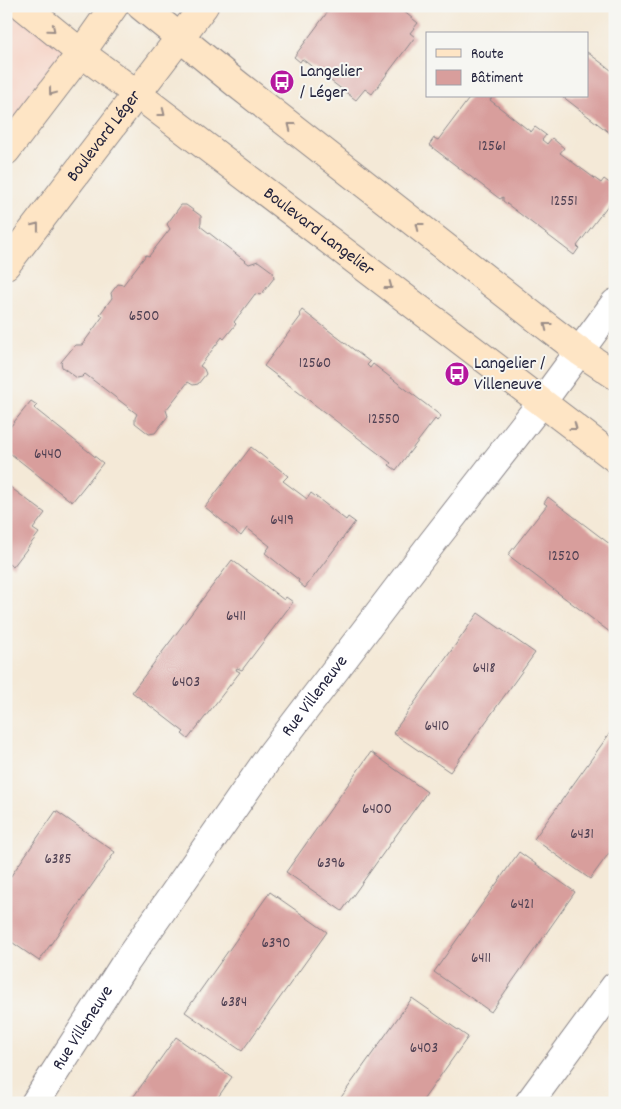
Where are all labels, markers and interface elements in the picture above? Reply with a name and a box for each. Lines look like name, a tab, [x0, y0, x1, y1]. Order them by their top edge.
one-way arrow	[46, 24, 55, 32]
legend	[426, 32, 588, 98]
text: Route	[471, 44, 504, 66]
place label: Langelier / Léger	[300, 60, 362, 106]
text: Bâtiment	[471, 68, 524, 90]
bus stop icon: Langelier / Léger	[269, 69, 295, 95]
street label: Boulevard Léger	[61, 85, 148, 187]
one-way arrow	[49, 86, 57, 95]
one-way arrow	[156, 107, 166, 116]
one-way arrow	[287, 123, 297, 132]
house number: 12561	[478, 136, 506, 158]
street label: Boulevard Langelier	[257, 182, 379, 283]
house number: 12551	[550, 191, 578, 213]
one-way arrow	[30, 222, 39, 232]
one-way arrow	[415, 223, 425, 232]
one-way arrow	[383, 280, 392, 288]
house number: 6500	[129, 306, 159, 328]
one-way arrow	[543, 323, 553, 332]
place label: Langelier / Villeneuve	[474, 352, 545, 398]
house number: 12560	[299, 353, 331, 375]
bus stop icon: Langelier / Villeneuve	[444, 361, 470, 387]
house number: 12550	[368, 409, 400, 431]
one-way arrow	[568, 421, 578, 430]
house number: 6440	[34, 444, 62, 466]
house number: 6419	[270, 510, 294, 532]
house number: 12520	[548, 546, 580, 568]
house number: 6411	[226, 606, 246, 628]
street label: Rue Villeneuve	[276, 650, 354, 742]
house number: 6418	[473, 658, 495, 680]
house number: 6403	[172, 672, 200, 694]
house number: 6410	[424, 716, 450, 738]
house number: 6400	[362, 799, 392, 821]
house number: 6431	[570, 824, 594, 846]
house number: 6385	[45, 849, 72, 871]
house number: 6396	[317, 853, 345, 875]
house number: 6421	[510, 894, 534, 916]
house number: 6390	[261, 933, 291, 955]
house number: 6411	[471, 948, 491, 970]
street label: Rue Villeneuve	[47, 981, 120, 1076]
house number: 6384	[221, 992, 247, 1014]
house number: 6403	[410, 1038, 438, 1060]

